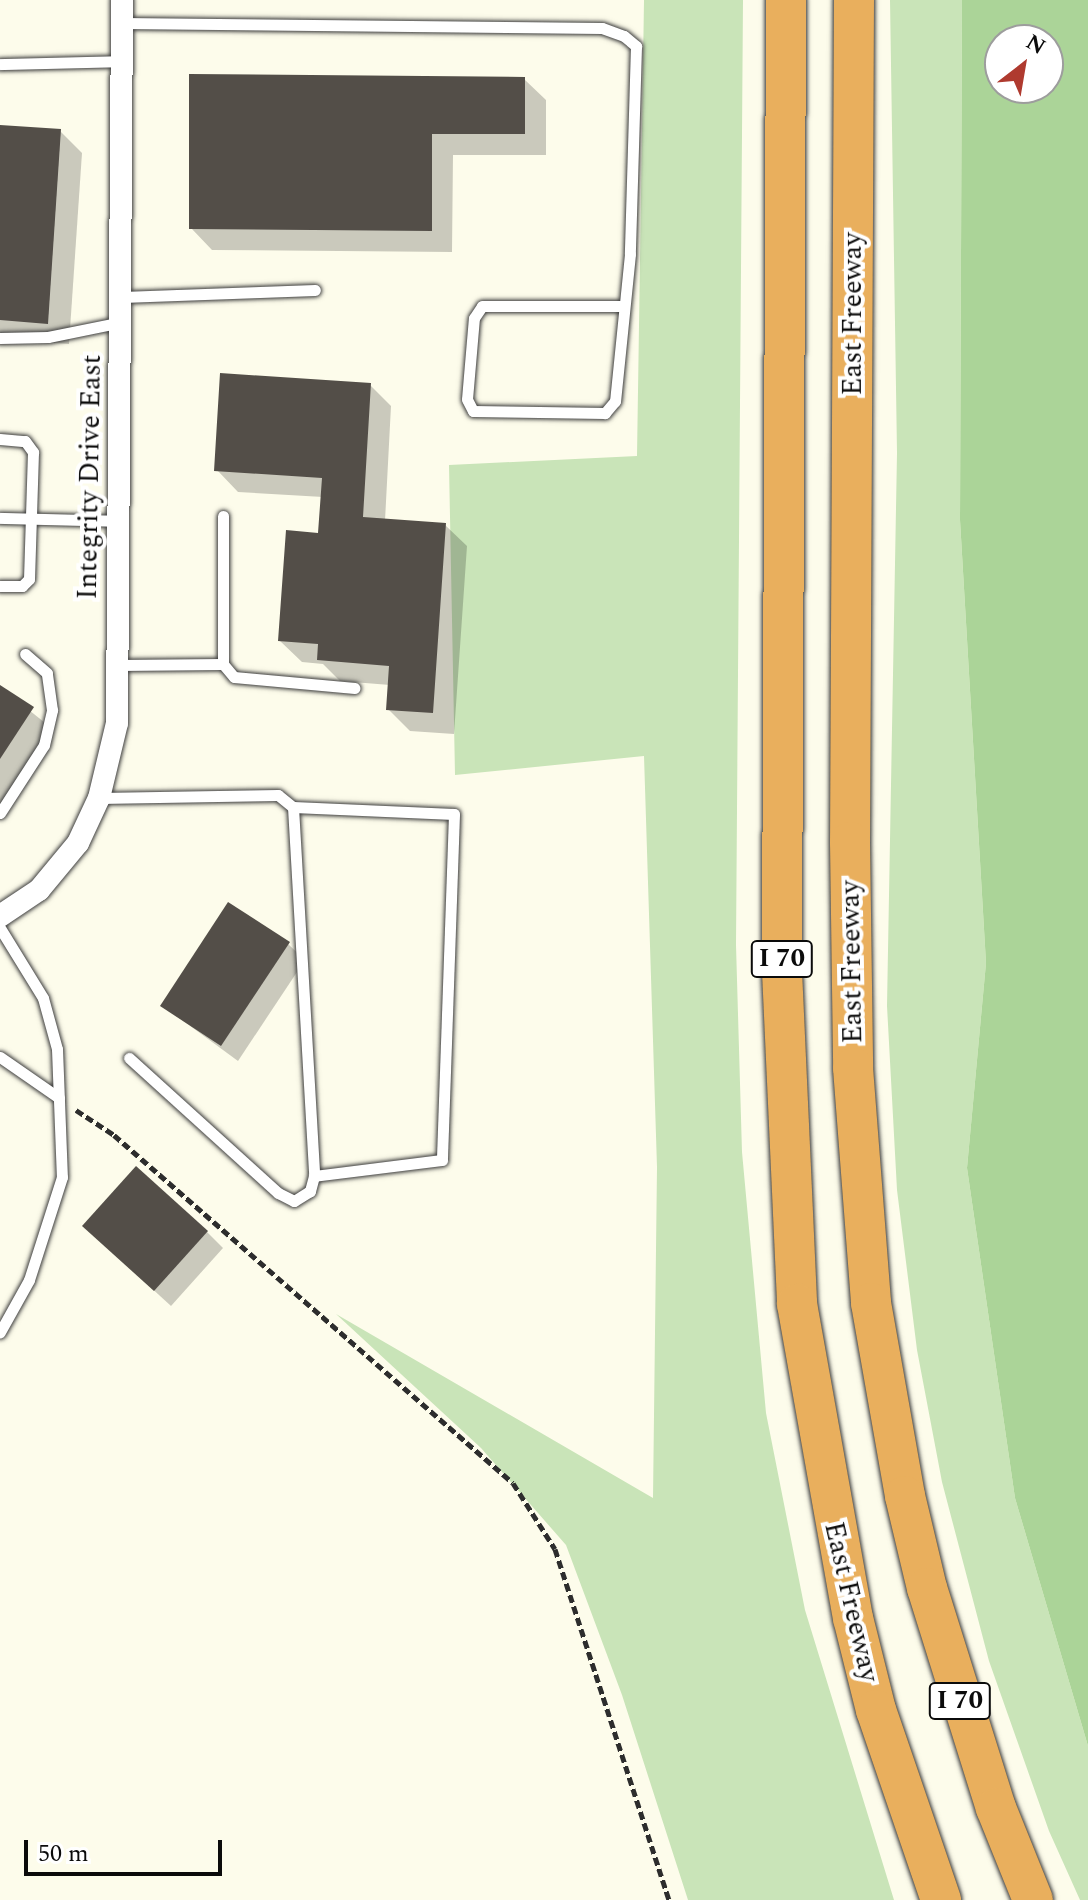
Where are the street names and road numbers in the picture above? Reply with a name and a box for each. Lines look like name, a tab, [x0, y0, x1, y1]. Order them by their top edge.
street label: East Freeway	[836, 232, 870, 396]
street label: Integrity Drive East	[71, 354, 109, 600]
street label: East Freeway	[834, 880, 870, 1044]
road number: I 70	[750, 937, 814, 981]
street label: East Freeway	[816, 1519, 886, 1685]
road number: I 70	[928, 1679, 992, 1723]

